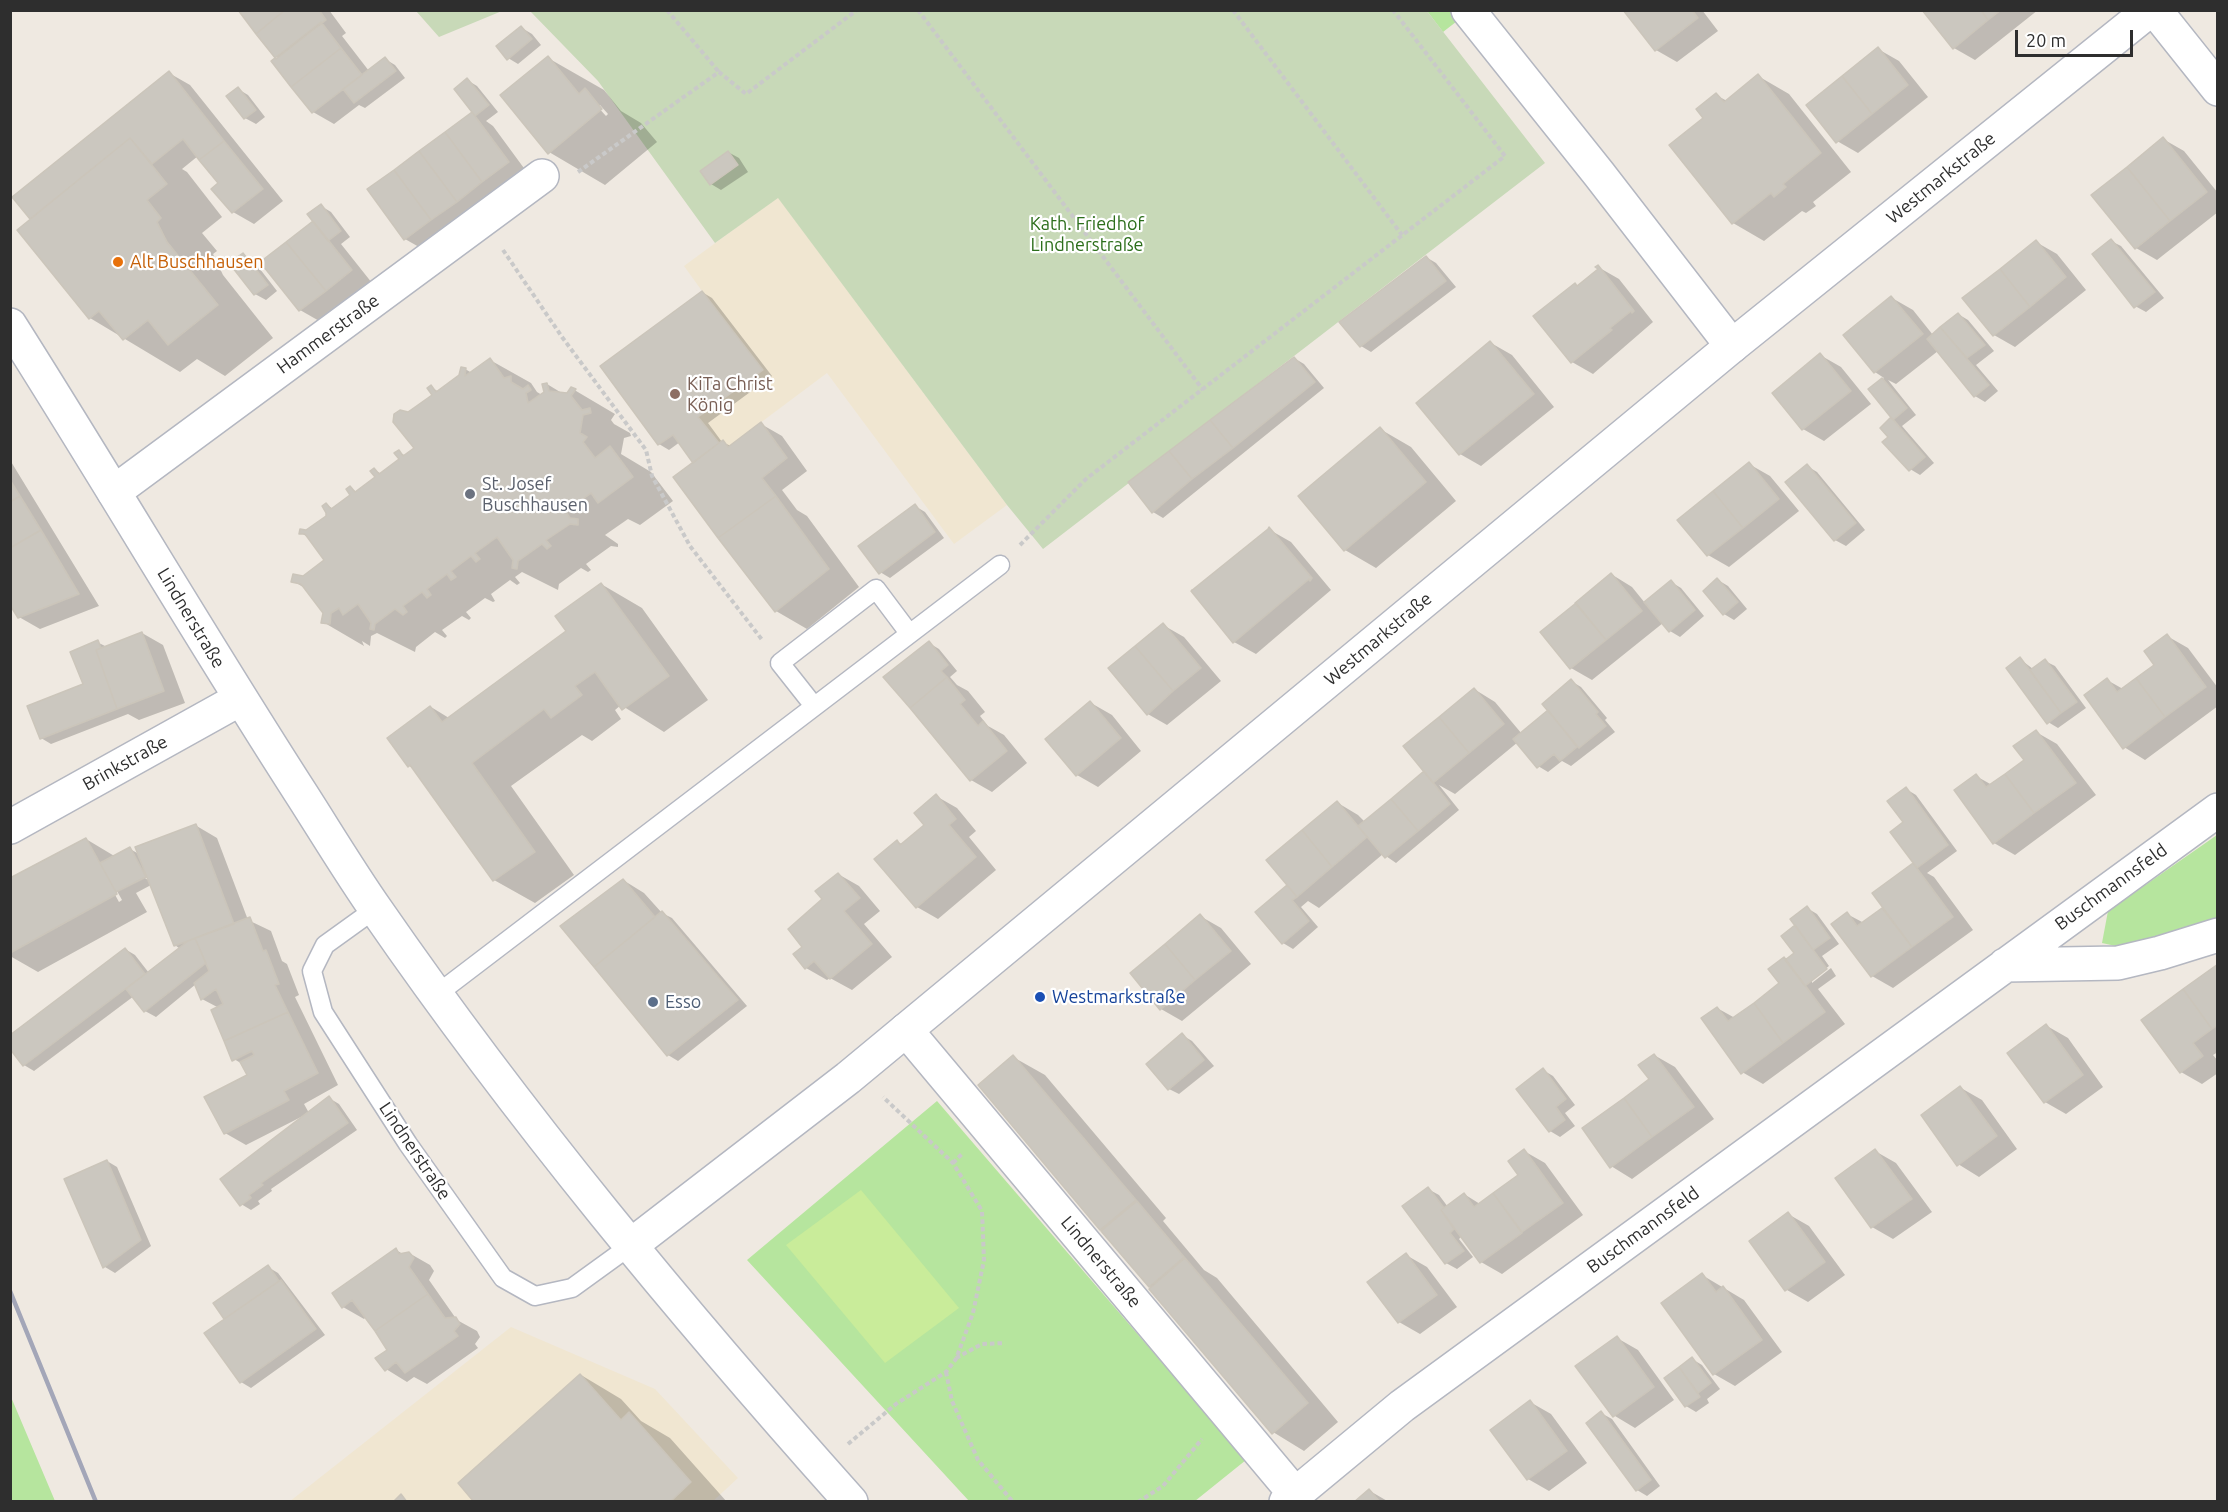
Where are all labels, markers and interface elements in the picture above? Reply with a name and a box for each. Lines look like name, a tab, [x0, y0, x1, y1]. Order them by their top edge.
scale bar	[2018, 18, 2136, 56]
text: 20 m	[2026, 30, 2066, 50]
street label: Westmarkstraße	[1882, 128, 2000, 228]
park label: Kath. Friedhof Lindnerstraße	[1030, 213, 1144, 256]
place label: Alt Buschhausen	[130, 251, 264, 273]
marker: Alt Buschhausen	[111, 255, 125, 269]
street label: Hammerstraße	[273, 290, 383, 378]
place label: KiTa Christ König	[687, 373, 773, 416]
marker: KiTa Christ König	[668, 387, 682, 401]
place label: St. Josef Buschhausen	[482, 473, 588, 516]
marker: St. Josef Buschhausen	[463, 487, 477, 501]
street label: Lindnerstraße	[153, 564, 229, 672]
street label: Westmarkstraße	[1320, 588, 1436, 690]
street label: Brinkstraße	[79, 731, 171, 795]
street label: Buschmannsfeld	[2051, 839, 2171, 935]
place label: Westmarkstraße	[1052, 986, 1186, 1008]
marker: Westmarkstraße	[1033, 990, 1047, 1004]
place label: Esso	[665, 991, 701, 1013]
marker: Esso	[646, 995, 660, 1009]
street label: Lindnerstraße	[374, 1098, 456, 1204]
street label: Buschmannsfeld	[1583, 1182, 1703, 1278]
street label: Lindnerstraße	[1056, 1212, 1146, 1312]

